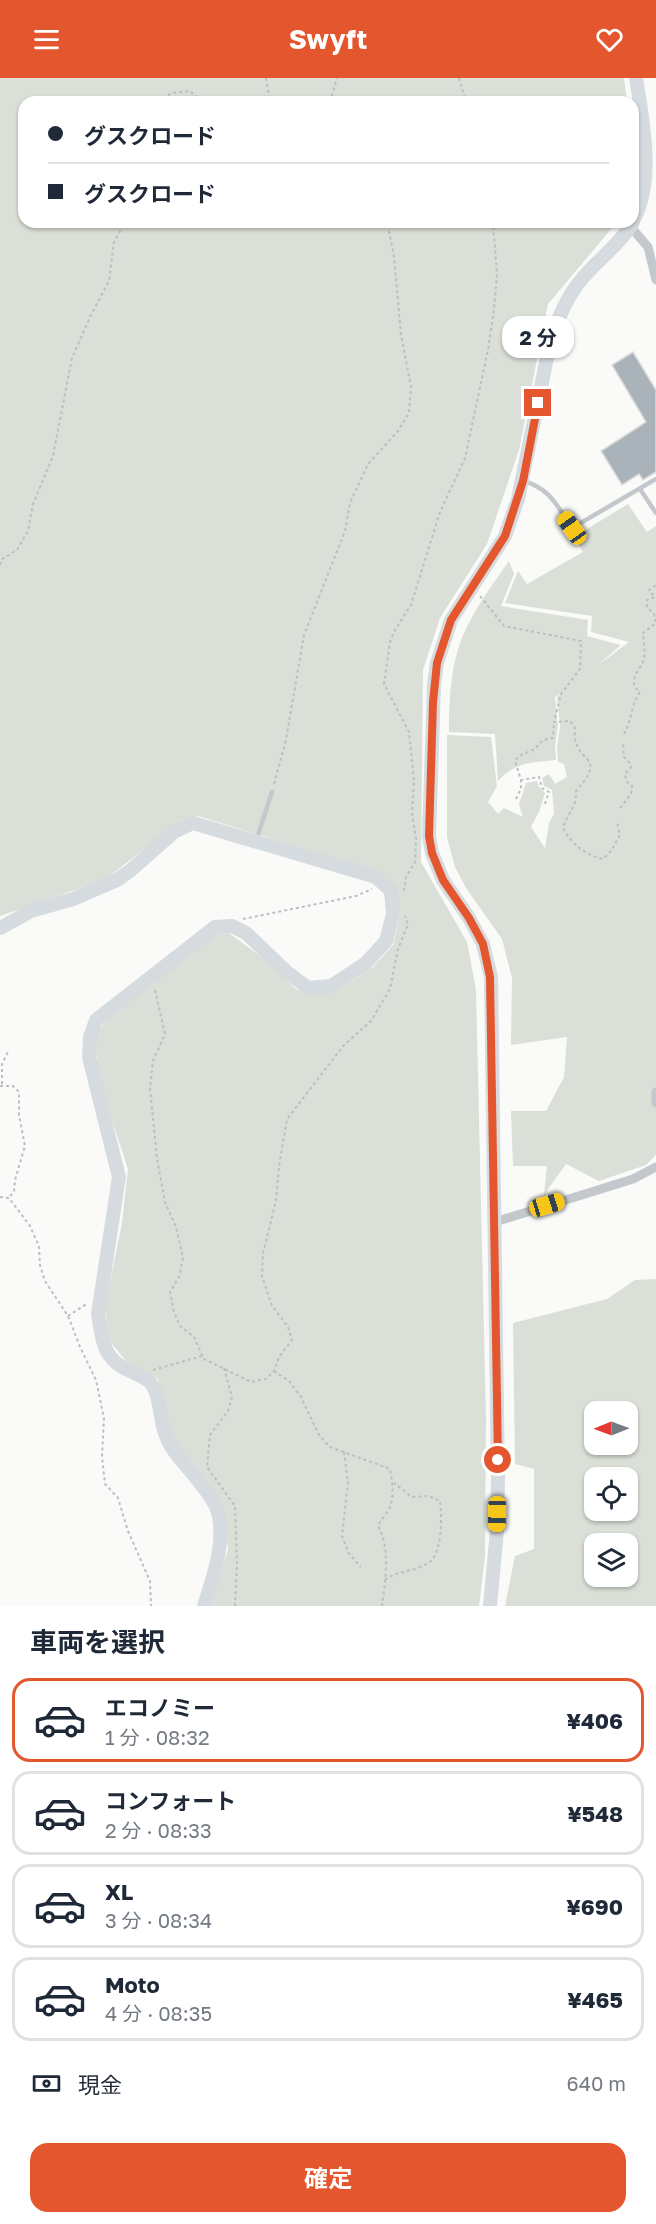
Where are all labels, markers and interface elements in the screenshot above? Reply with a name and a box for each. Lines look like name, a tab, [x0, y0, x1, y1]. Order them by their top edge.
icon: menu	[30, 23, 63, 56]
text: Swyft	[289, 23, 367, 55]
icon: heart	[593, 23, 626, 56]
text: グスクロード	[84, 122, 216, 149]
text: グスクロード	[84, 180, 216, 207]
callout: 2 分	[502, 316, 574, 358]
text: 2 分	[519, 325, 557, 349]
route end	[524, 389, 551, 416]
car	[554, 508, 590, 548]
car	[527, 1191, 567, 1219]
north arrow	[584, 1401, 638, 1455]
map controls	[584, 1401, 638, 1587]
route start	[484, 1446, 511, 1473]
button: locate	[584, 1467, 638, 1521]
car	[488, 1496, 506, 1532]
button: layers	[584, 1533, 638, 1587]
text: 車両を選択	[30, 1626, 165, 1658]
icon: car	[33, 1693, 87, 1747]
text: エコノミー	[105, 1694, 215, 1721]
text: ¥406	[566, 1707, 623, 1734]
text: 1 分 · 08:32	[105, 1725, 210, 1749]
icon: car	[33, 1786, 87, 1840]
text: コンフォート	[105, 1787, 236, 1814]
text: ¥548	[567, 1800, 623, 1827]
text: 2 分 · 08:33	[105, 1818, 212, 1842]
text: XL	[105, 1878, 133, 1905]
icon: car	[33, 1879, 87, 1933]
text: ¥690	[566, 1893, 623, 1920]
text: 3 分 · 08:34	[105, 1908, 212, 1932]
text: Moto	[105, 1971, 160, 1998]
icon: car	[33, 1972, 87, 2026]
text: ¥465	[567, 1986, 623, 2013]
text: 4 分 · 08:35	[105, 2001, 212, 2025]
icon: cash	[30, 2067, 63, 2100]
text: 現金	[78, 2071, 122, 2098]
text: 640 m	[567, 2071, 626, 2095]
button: 確定	[30, 2143, 626, 2212]

